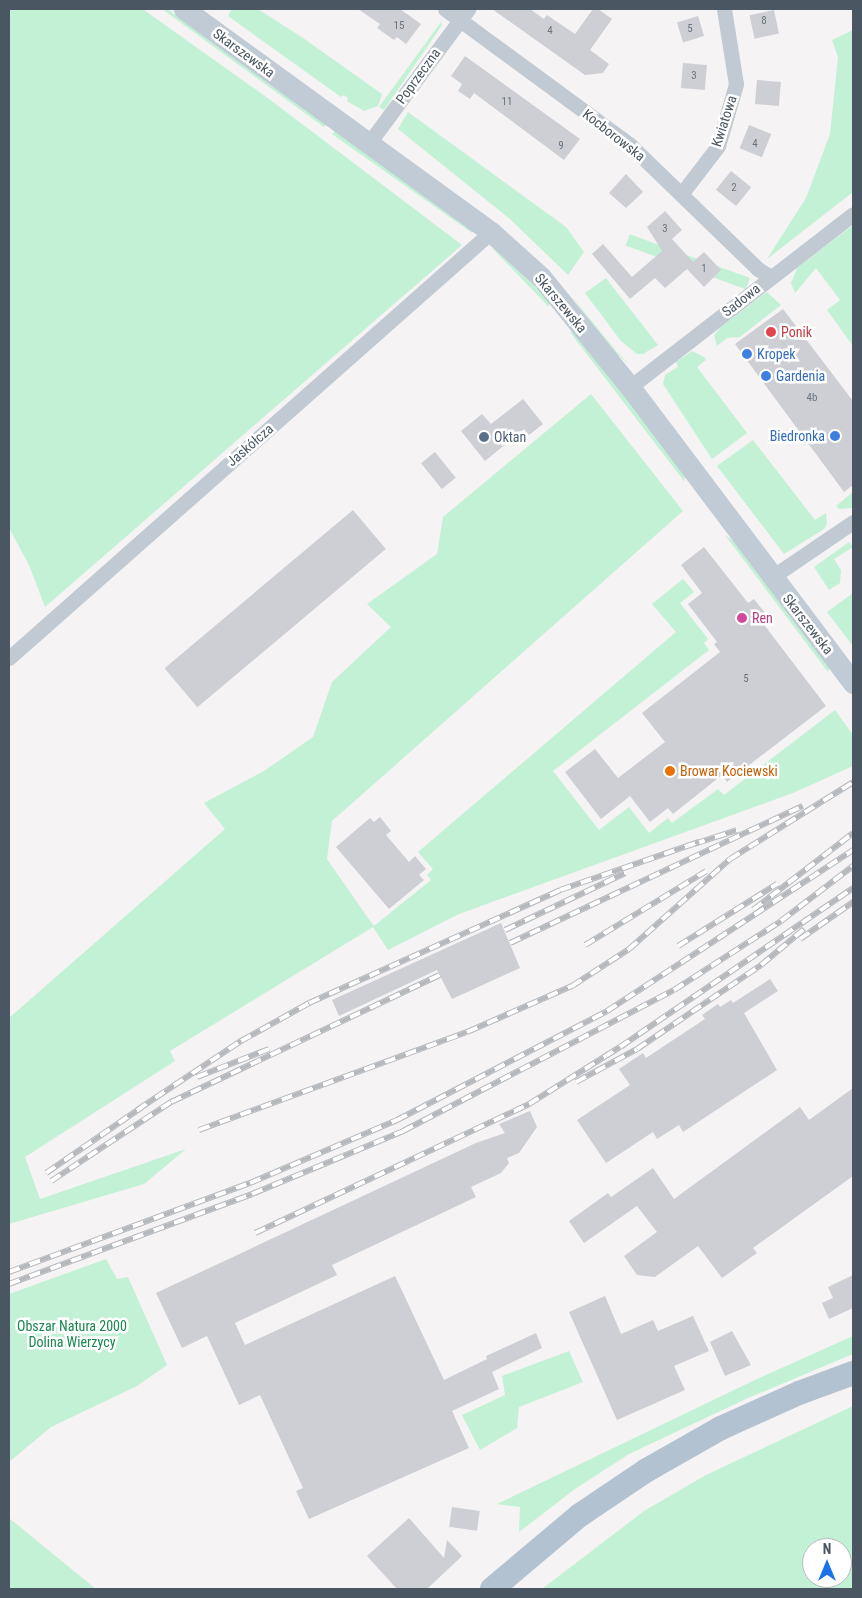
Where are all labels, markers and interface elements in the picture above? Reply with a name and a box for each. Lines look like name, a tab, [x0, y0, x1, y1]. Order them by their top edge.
house number: 8	[761, 14, 767, 28]
house number: 15	[394, 19, 404, 33]
house number: 5	[687, 22, 693, 36]
house number: 4	[547, 24, 553, 38]
street label: Skarszewska	[210, 25, 278, 81]
street label: Poprzeczna	[392, 45, 444, 107]
house number: 3	[691, 69, 697, 83]
street label: Kwiatowa	[708, 93, 740, 149]
house number: 11	[502, 95, 512, 109]
street label: Kocborowska	[579, 105, 649, 165]
house number: 4	[752, 137, 758, 151]
house number: 9	[558, 139, 564, 153]
house number: 2	[731, 181, 737, 195]
house number: 3	[662, 222, 668, 236]
house number: 1	[701, 262, 707, 276]
street label: Skarszewska	[531, 270, 591, 336]
street label: Sadowa	[719, 280, 763, 320]
place label: Ponik	[781, 324, 812, 340]
marker: Ponik	[765, 326, 777, 338]
place label: Kropek	[757, 346, 796, 362]
marker: Kropek	[741, 348, 753, 360]
place label: Gardenia	[776, 368, 825, 384]
marker: Gardenia	[760, 370, 772, 382]
house number: 4b	[807, 391, 817, 405]
street label: Jaskółcza	[223, 420, 277, 470]
place label: Biedronka	[770, 428, 825, 444]
place label: Oktan	[494, 429, 526, 445]
marker: Biedronka	[829, 430, 841, 442]
marker: Oktan	[478, 431, 490, 443]
street label: Skarszewska	[779, 590, 837, 658]
place label: Ren	[752, 610, 773, 626]
marker: Ren	[736, 612, 748, 624]
house number: 5	[743, 672, 749, 686]
place label: Browar Kociewski	[680, 763, 778, 779]
marker: Browar Kociewski	[664, 765, 676, 777]
park label: Obszar Natura 2000 Dolina Wierzycy	[17, 1318, 127, 1350]
north arrow	[802, 1538, 852, 1588]
text: N	[823, 1541, 831, 1557]

